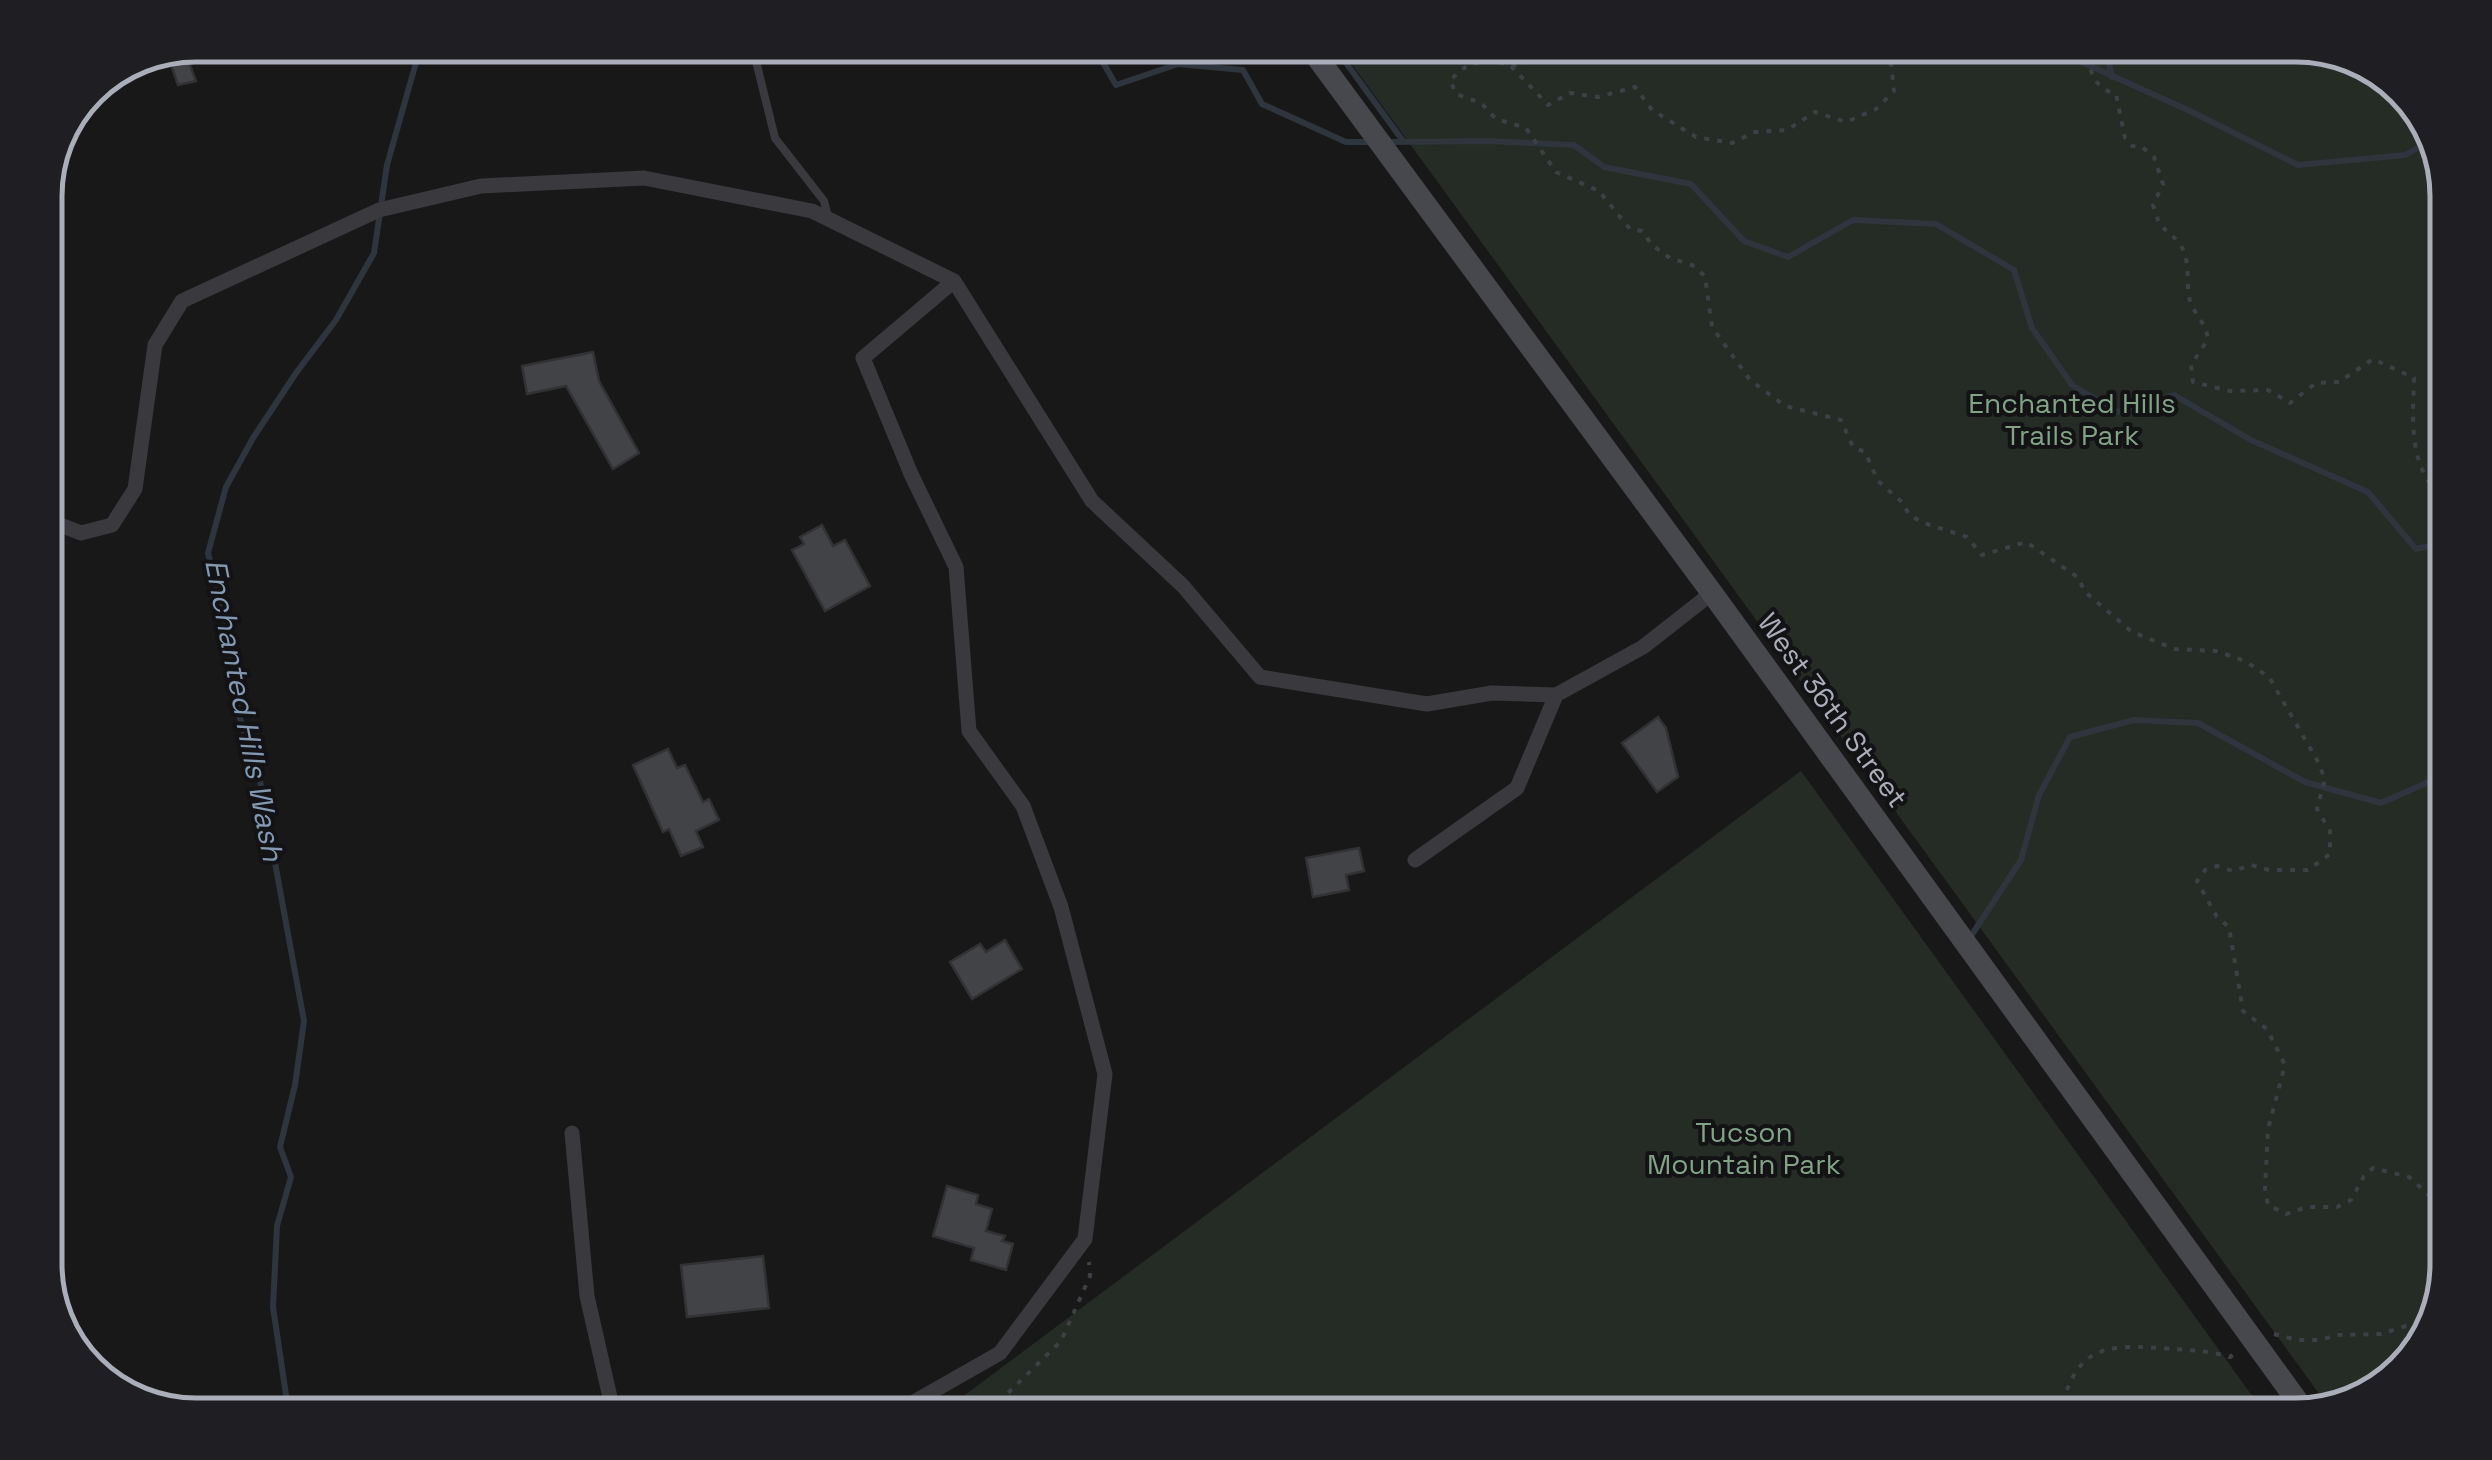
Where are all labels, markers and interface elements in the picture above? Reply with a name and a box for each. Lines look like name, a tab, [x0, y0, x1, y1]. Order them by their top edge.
park label: Enchanted Hills Trails Park	[1968, 385, 2176, 453]
water label: Enchanted Hills Wash	[196, 555, 293, 865]
street label: West 36th Street	[1750, 606, 1916, 814]
park label: Tucson Mountain Park	[1647, 1114, 1841, 1182]

